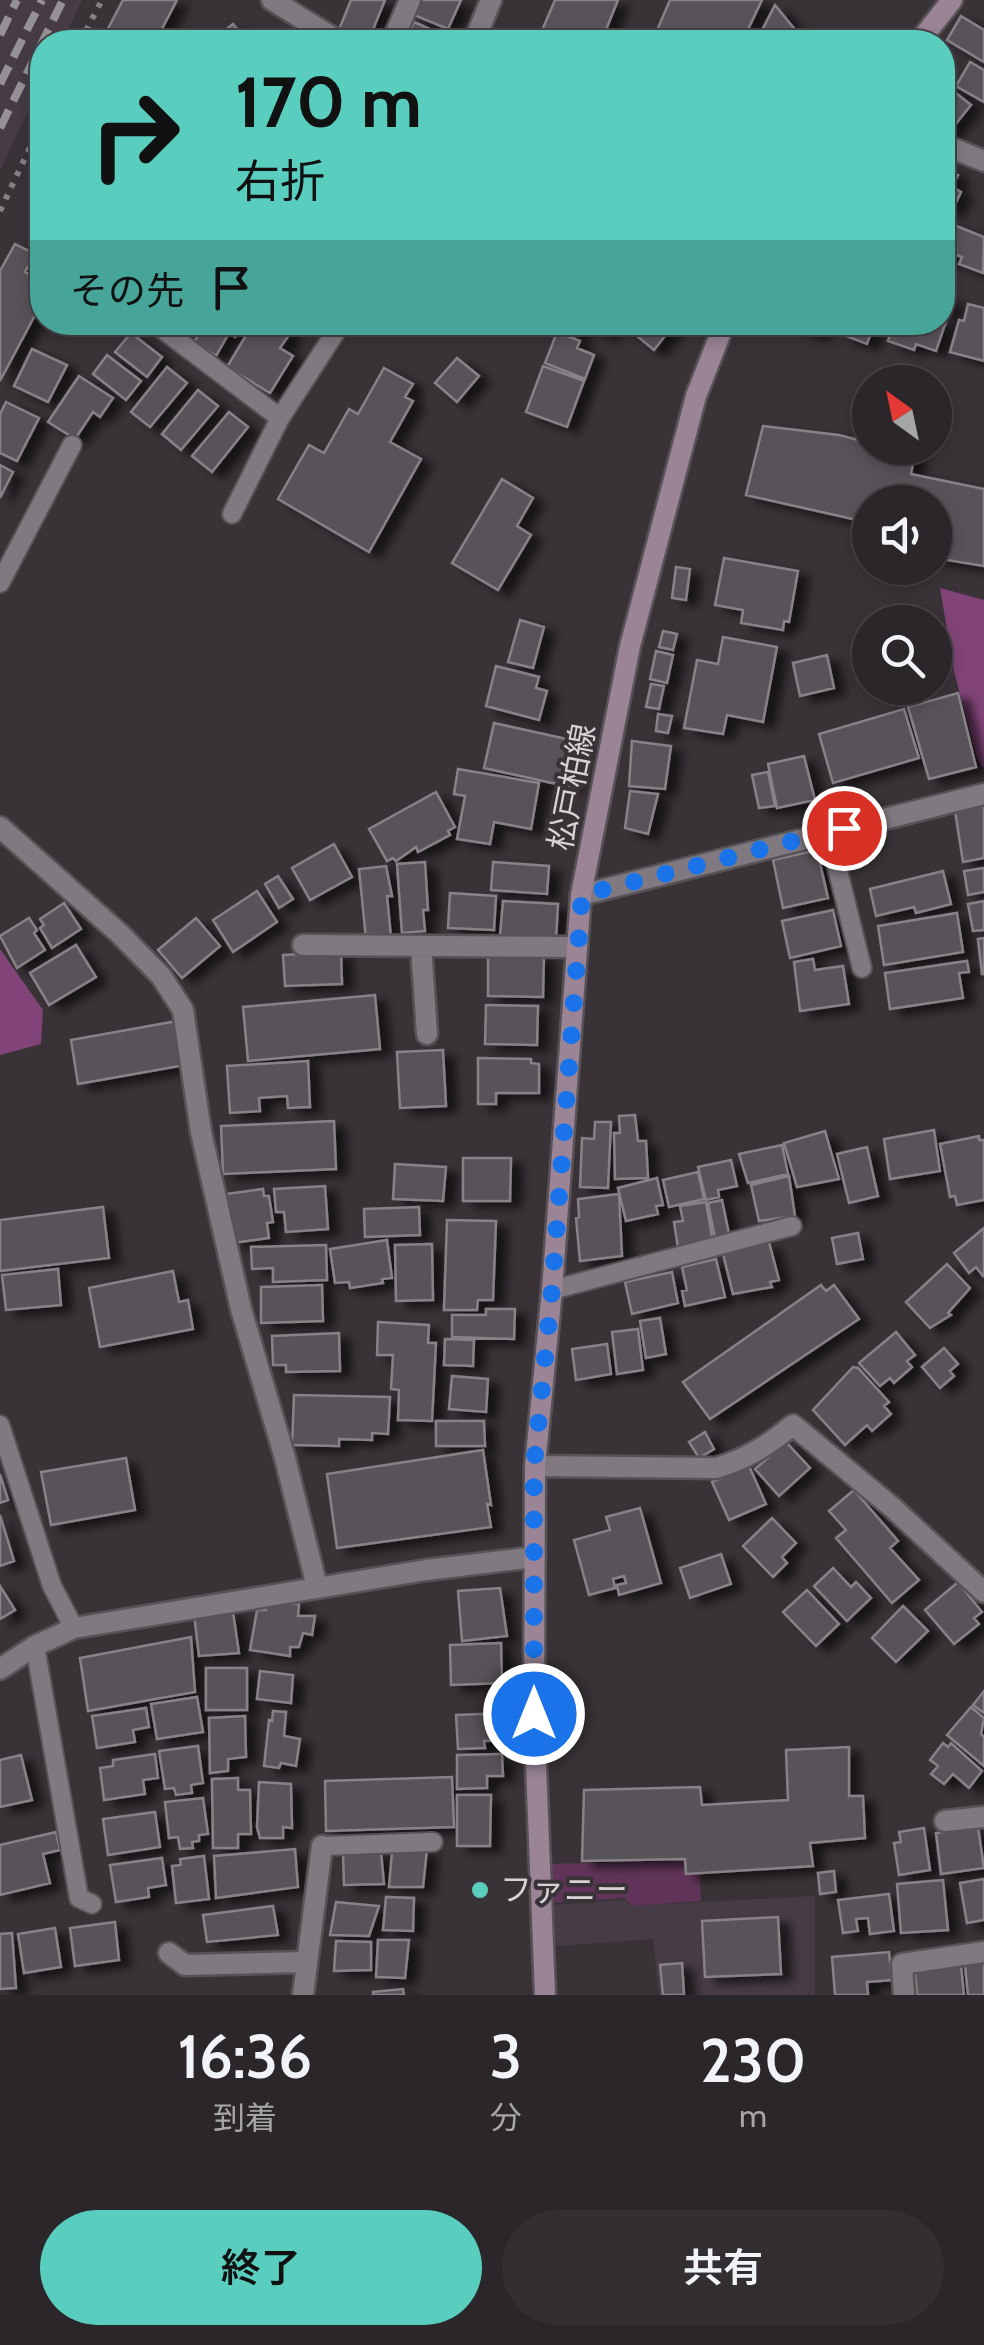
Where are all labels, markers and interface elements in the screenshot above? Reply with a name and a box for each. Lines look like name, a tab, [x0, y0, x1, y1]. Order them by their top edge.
text: 170 m	[235, 59, 422, 145]
icon: right	[70, 70, 200, 200]
text: 右折	[235, 154, 325, 208]
icon: arrive	[204, 260, 259, 315]
text: その先	[70, 267, 184, 314]
north arrow	[852, 365, 952, 465]
map controls	[852, 365, 952, 705]
button: sound	[852, 485, 952, 585]
button: search	[852, 605, 952, 705]
street label: 松戸柏線	[540, 720, 603, 853]
pin	[802, 786, 887, 871]
icon: arrive	[817, 801, 872, 856]
position arrow	[482, 1662, 586, 1766]
place label: ファニー	[500, 1870, 628, 1909]
marker: ファニー	[469, 1879, 491, 1901]
text: 16:36	[178, 2020, 312, 2093]
text: 3	[490, 2020, 522, 2093]
text: 230	[700, 2024, 806, 2097]
text: m	[739, 2096, 767, 2135]
text: 到着	[213, 2098, 277, 2137]
text: 分	[490, 2098, 522, 2137]
button: 終了	[40, 2210, 482, 2325]
button: 共有	[502, 2210, 944, 2325]

